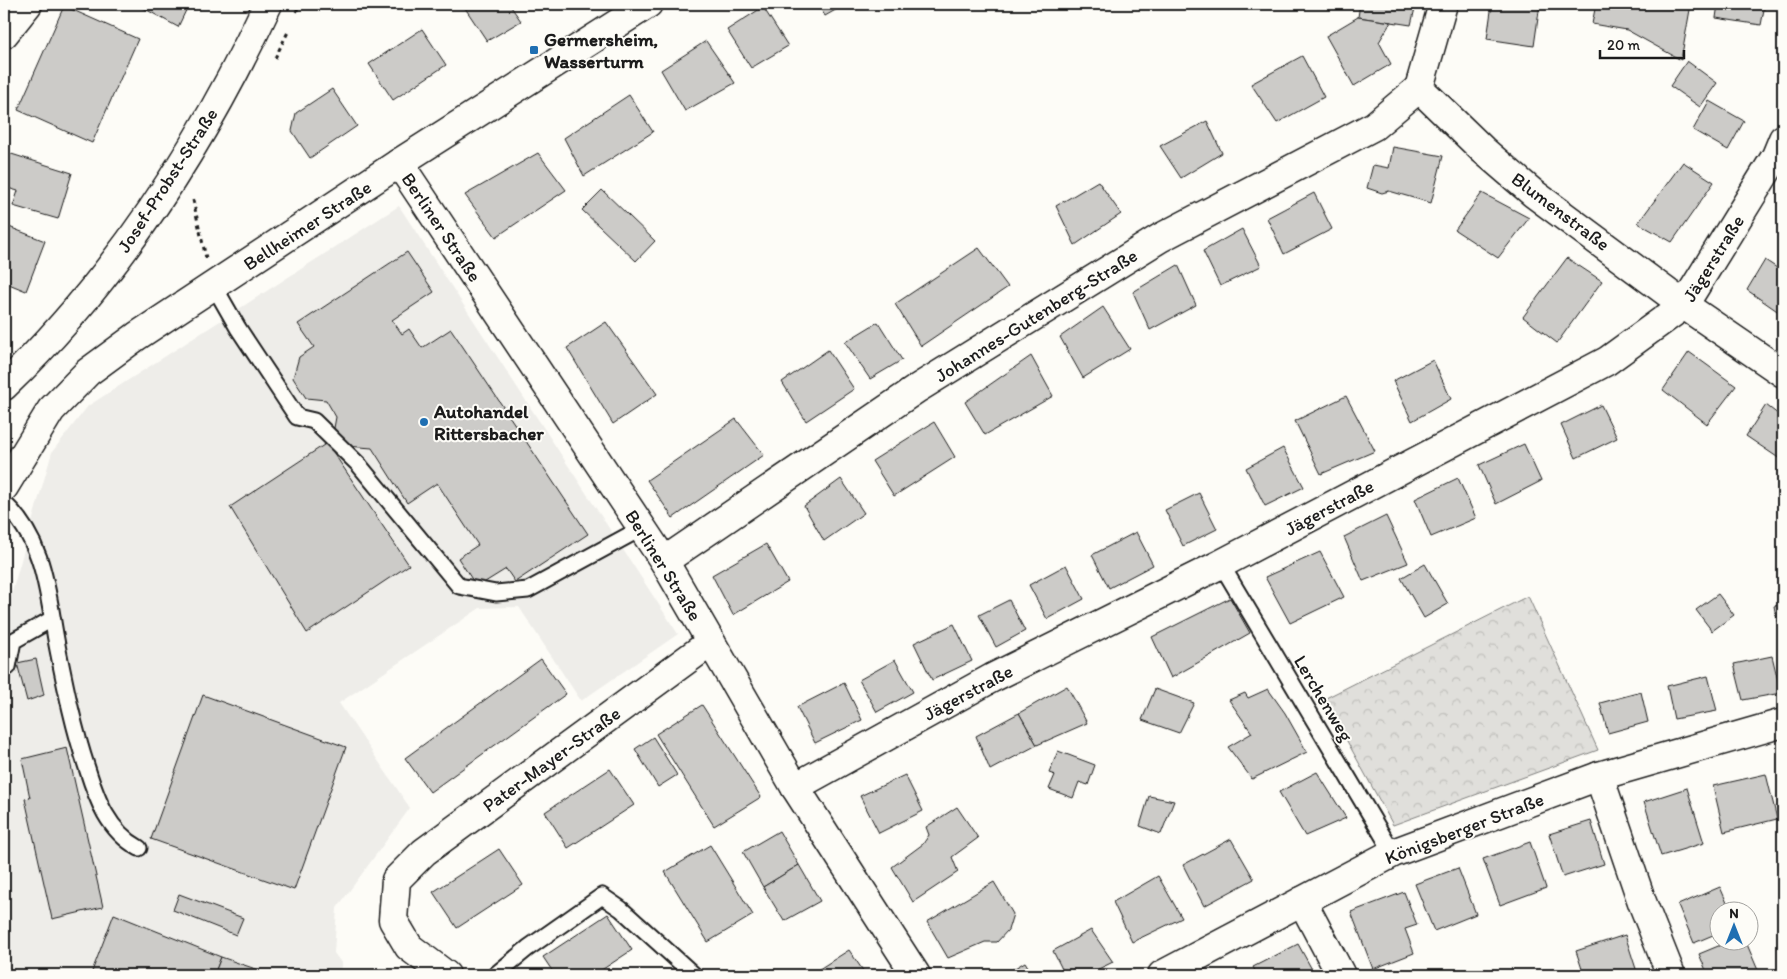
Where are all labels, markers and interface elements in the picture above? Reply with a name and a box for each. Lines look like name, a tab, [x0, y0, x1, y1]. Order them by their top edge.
place label: Germersheim, Wasserturm	[544, 28, 658, 73]
scale bar	[1600, 28, 1683, 60]
text: 20 m	[1607, 36, 1641, 54]
marker: Germersheim, Wasserturm	[528, 44, 540, 56]
street label: Josef-Probst-Straße	[112, 104, 223, 257]
street label: Blumenstraße	[1507, 167, 1614, 256]
street label: Berliner Straße	[397, 168, 487, 286]
street label: Bellheimer Straße	[239, 175, 376, 275]
street label: Jägerstraße	[1678, 211, 1749, 306]
street label: Johannes-Gutenberg-Straße	[931, 244, 1142, 387]
place label: Autohandel Rittersbacher	[433, 400, 544, 445]
marker: Autohandel Rittersbacher	[418, 416, 430, 428]
street label: Jägerstraße	[1281, 474, 1378, 541]
street label: Berliner Straße	[620, 505, 707, 625]
street label: Lerchenweg	[1289, 651, 1358, 746]
street label: Jägerstraße	[920, 659, 1017, 726]
street label: Pater-Mayer-Straße	[478, 702, 625, 817]
street label: Königsberger Straße	[1382, 788, 1547, 869]
north arrow	[1710, 902, 1760, 952]
text: N	[1729, 905, 1739, 922]

